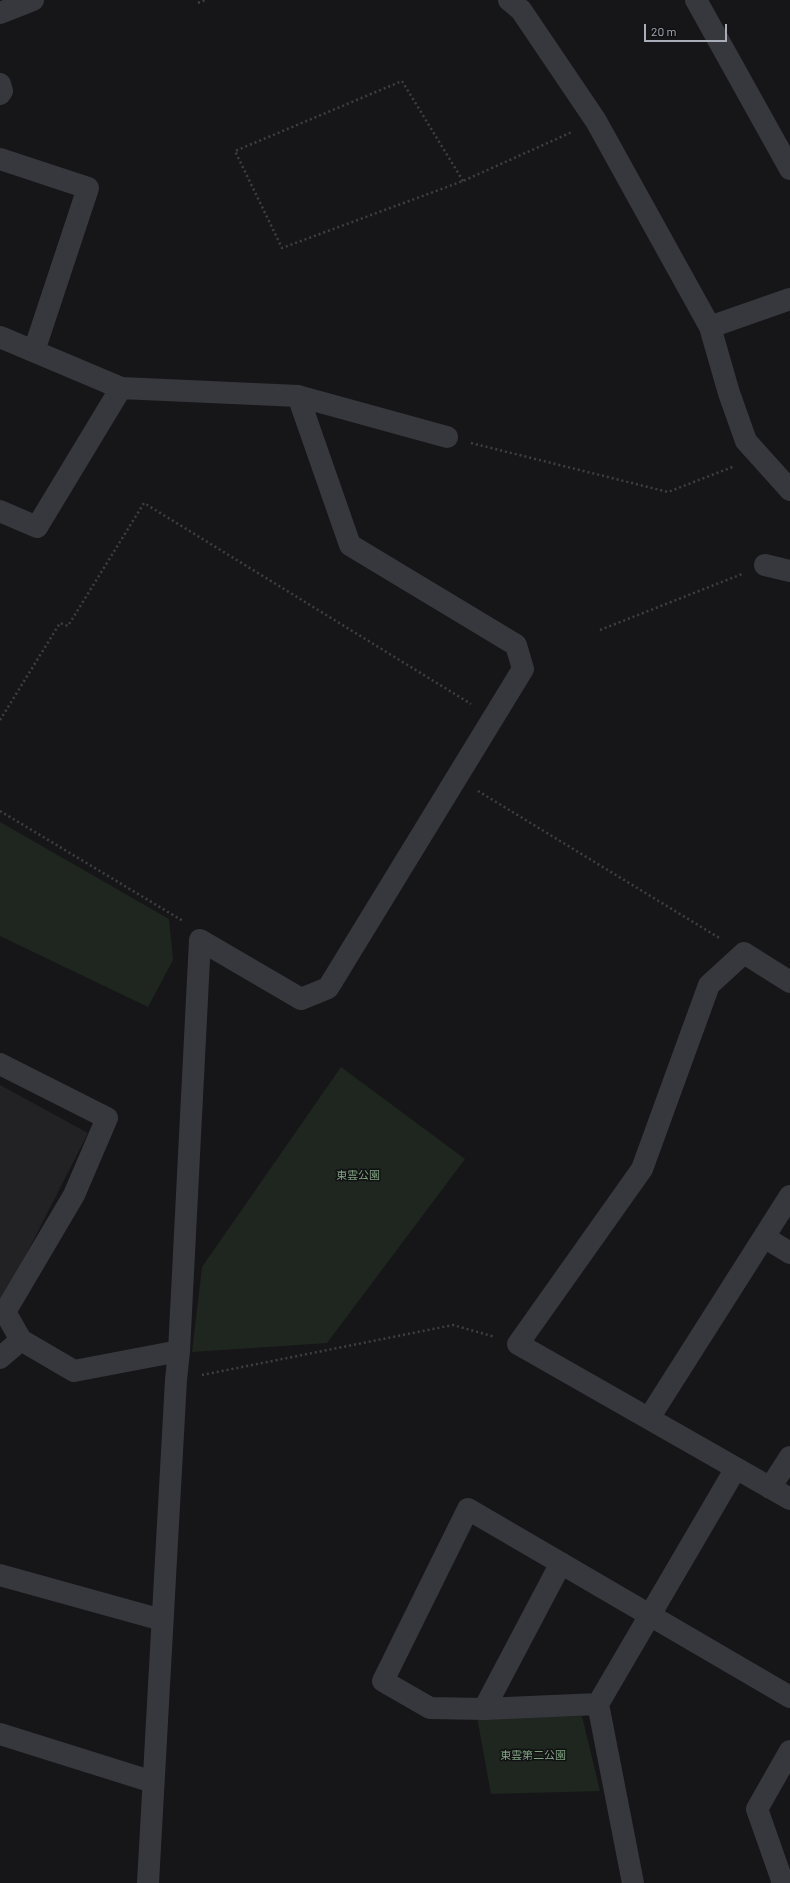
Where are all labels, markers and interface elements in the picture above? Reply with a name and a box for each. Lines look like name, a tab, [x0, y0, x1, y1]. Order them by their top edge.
scale bar	[646, 16, 729, 42]
text: 20 m	[651, 24, 677, 38]
park label: 東雲公園	[336, 1168, 380, 1182]
park label: 東雲第二公園	[500, 1748, 566, 1762]

